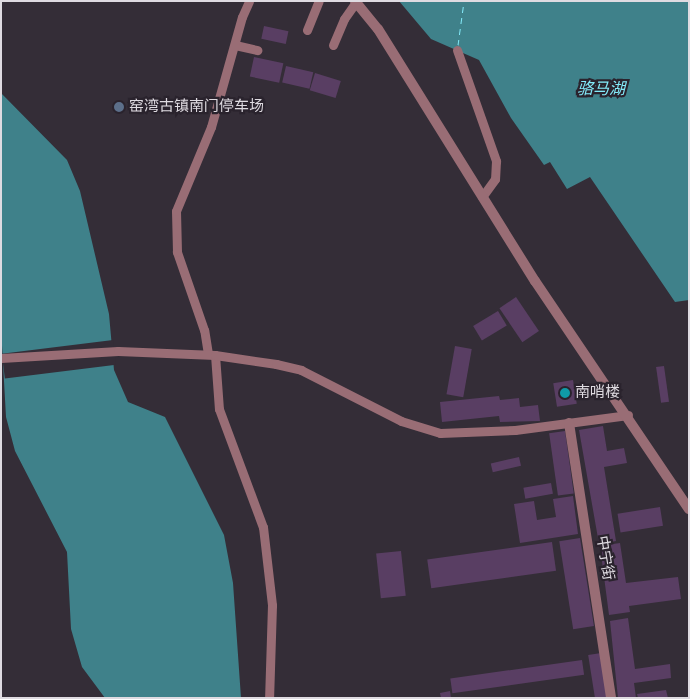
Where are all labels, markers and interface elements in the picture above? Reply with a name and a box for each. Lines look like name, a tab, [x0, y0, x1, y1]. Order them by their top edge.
water label: 骆马湖	[577, 79, 625, 99]
place label: 窑湾古镇南门停车场	[129, 98, 264, 116]
marker: 窑湾古镇南门停车场	[113, 101, 125, 113]
place label: 南哨楼	[575, 384, 620, 402]
marker: 南哨楼	[559, 387, 571, 399]
street label: 中宁街	[593, 534, 617, 582]

